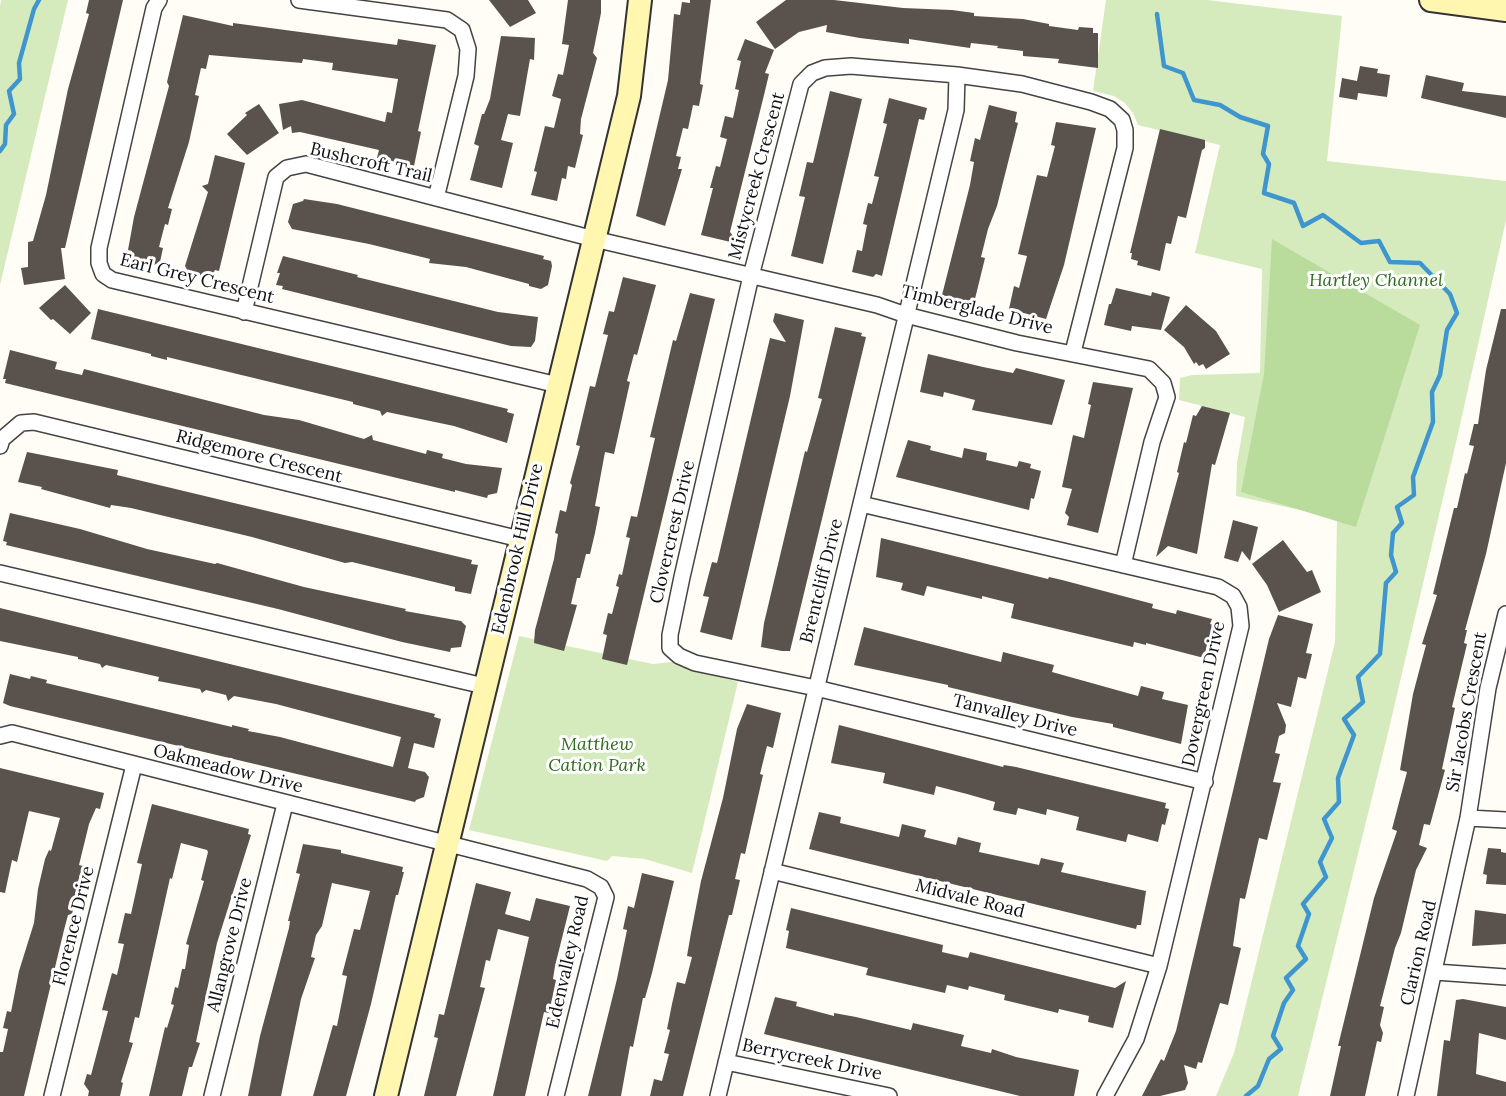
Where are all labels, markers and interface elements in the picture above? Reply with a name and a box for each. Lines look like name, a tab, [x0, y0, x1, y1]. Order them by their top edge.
street label: Mistycreek Crescent	[724, 90, 790, 262]
street label: Bushcroft Trail	[308, 138, 434, 188]
street label: Earl Grey Crescent	[118, 249, 276, 309]
park label: Hartley Channel	[1309, 270, 1443, 292]
street label: Timberglade Drive	[899, 281, 1055, 339]
street label: Ridgemore Crescent	[174, 426, 344, 488]
street label: Clovercrest Drive	[646, 458, 700, 606]
street label: Edenbrook Hill Drive	[488, 461, 548, 637]
street label: Brentcliff Drive	[796, 516, 848, 646]
street label: Dovergreen Drive	[1178, 619, 1230, 769]
street label: Sir Jacobs Crescent	[1442, 630, 1492, 794]
street label: Tanvalley Drive	[950, 690, 1080, 742]
park label: Matthew Cation Park	[548, 734, 646, 777]
street label: Oakmeadow Drive	[151, 740, 305, 798]
street label: Florence Drive	[49, 864, 99, 988]
street label: Midvale Road	[913, 875, 1027, 923]
street label: Allangrove Drive	[203, 876, 257, 1014]
street label: Edenvalley Road	[542, 893, 594, 1031]
street label: Clarion Road	[1396, 898, 1442, 1008]
street label: Berrycreek Drive	[740, 1035, 884, 1085]

